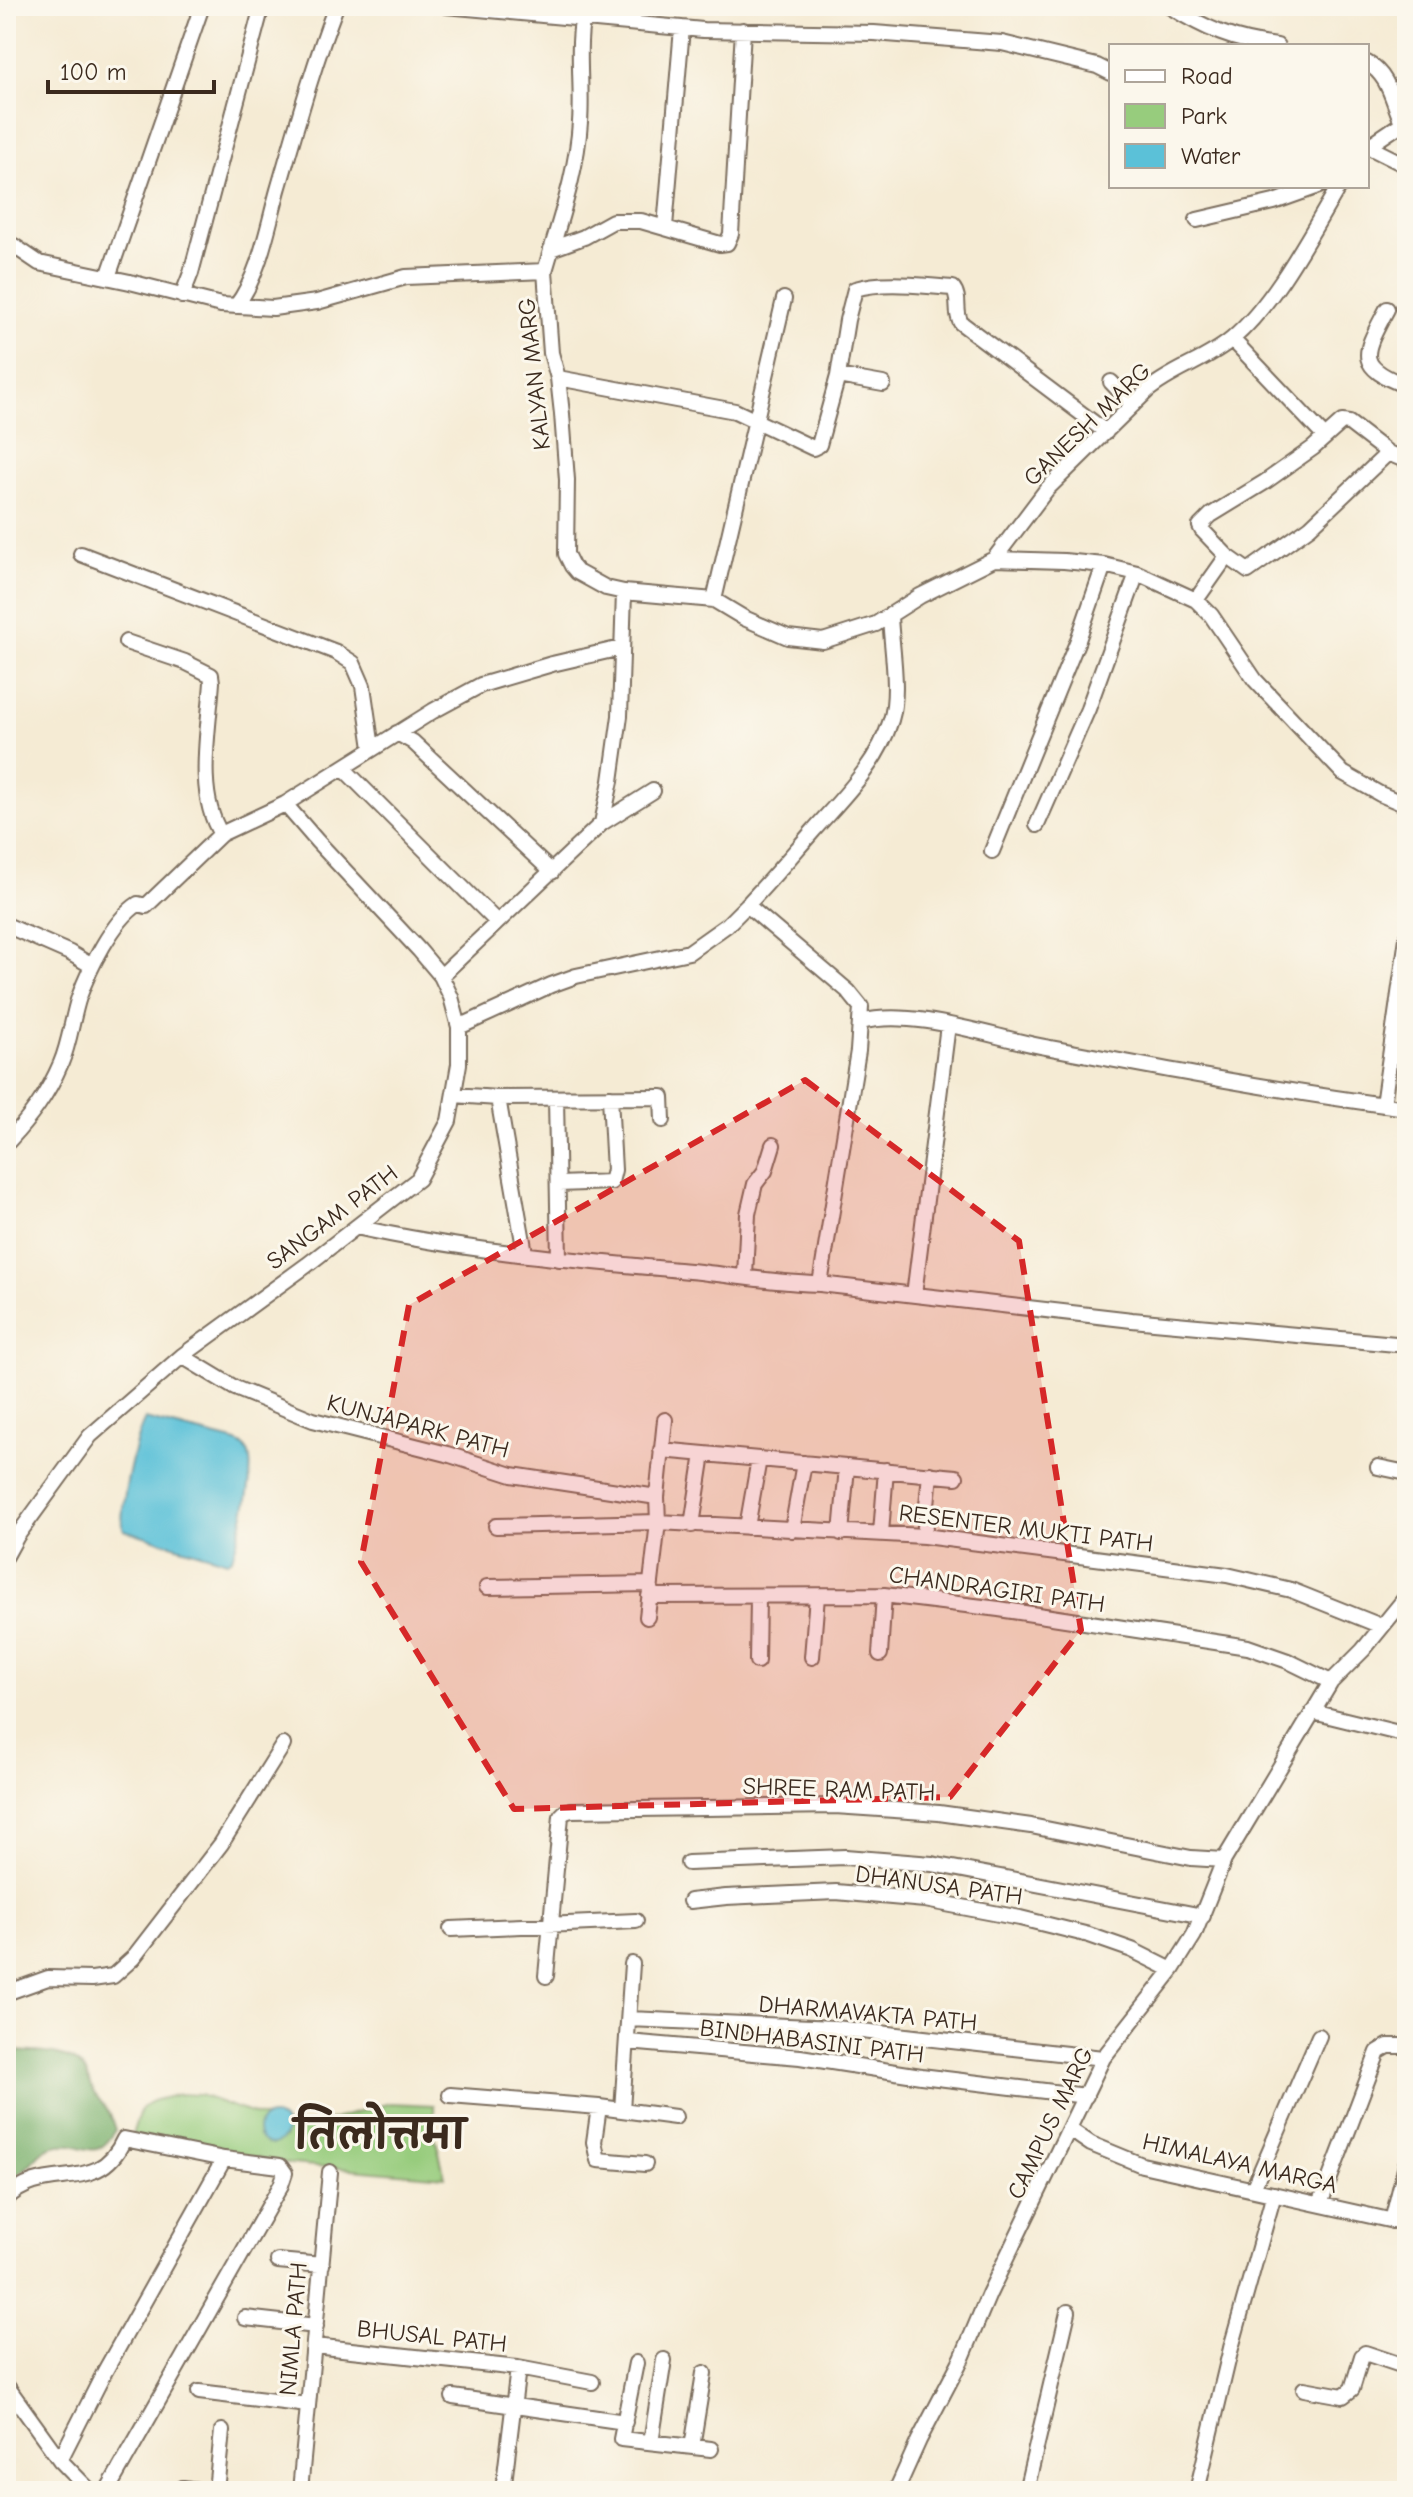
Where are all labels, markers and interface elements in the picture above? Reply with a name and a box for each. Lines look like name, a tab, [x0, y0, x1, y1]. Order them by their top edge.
scale bar	[48, 44, 214, 94]
legend	[1109, 44, 1369, 188]
text: 100 m	[60, 58, 127, 86]
text: Road	[1181, 62, 1233, 90]
text: Park	[1181, 102, 1227, 130]
text: Water	[1181, 142, 1241, 170]
street label: KALYAN MARG	[512, 297, 556, 451]
street label: GANESH MARG	[1018, 356, 1156, 492]
street label: SANGAM PATH	[261, 1159, 403, 1275]
street label: KUNJAPARK PATH	[324, 1388, 512, 1464]
street label: RESENTER MUKTI PATH	[897, 1498, 1155, 1558]
street label: CHANDRAGIRI PATH	[887, 1560, 1107, 1618]
street label: SHREE RAM PATH	[742, 1772, 936, 1806]
street label: DHANUSA PATH	[854, 1859, 1024, 1911]
street label: DHARMAVAKTA PATH	[758, 1989, 978, 2037]
street label: BINDHABASINI PATH	[698, 2013, 926, 2069]
street label: CAMPUS MARG	[1001, 2042, 1099, 2204]
district label: तिलोत्तमा	[291, 2101, 470, 2158]
street label: HIMALAYA MARGA	[1140, 2127, 1340, 2199]
street label: NIMLA PATH	[273, 2261, 313, 2397]
street label: BHUSAL PATH	[356, 2314, 508, 2358]

